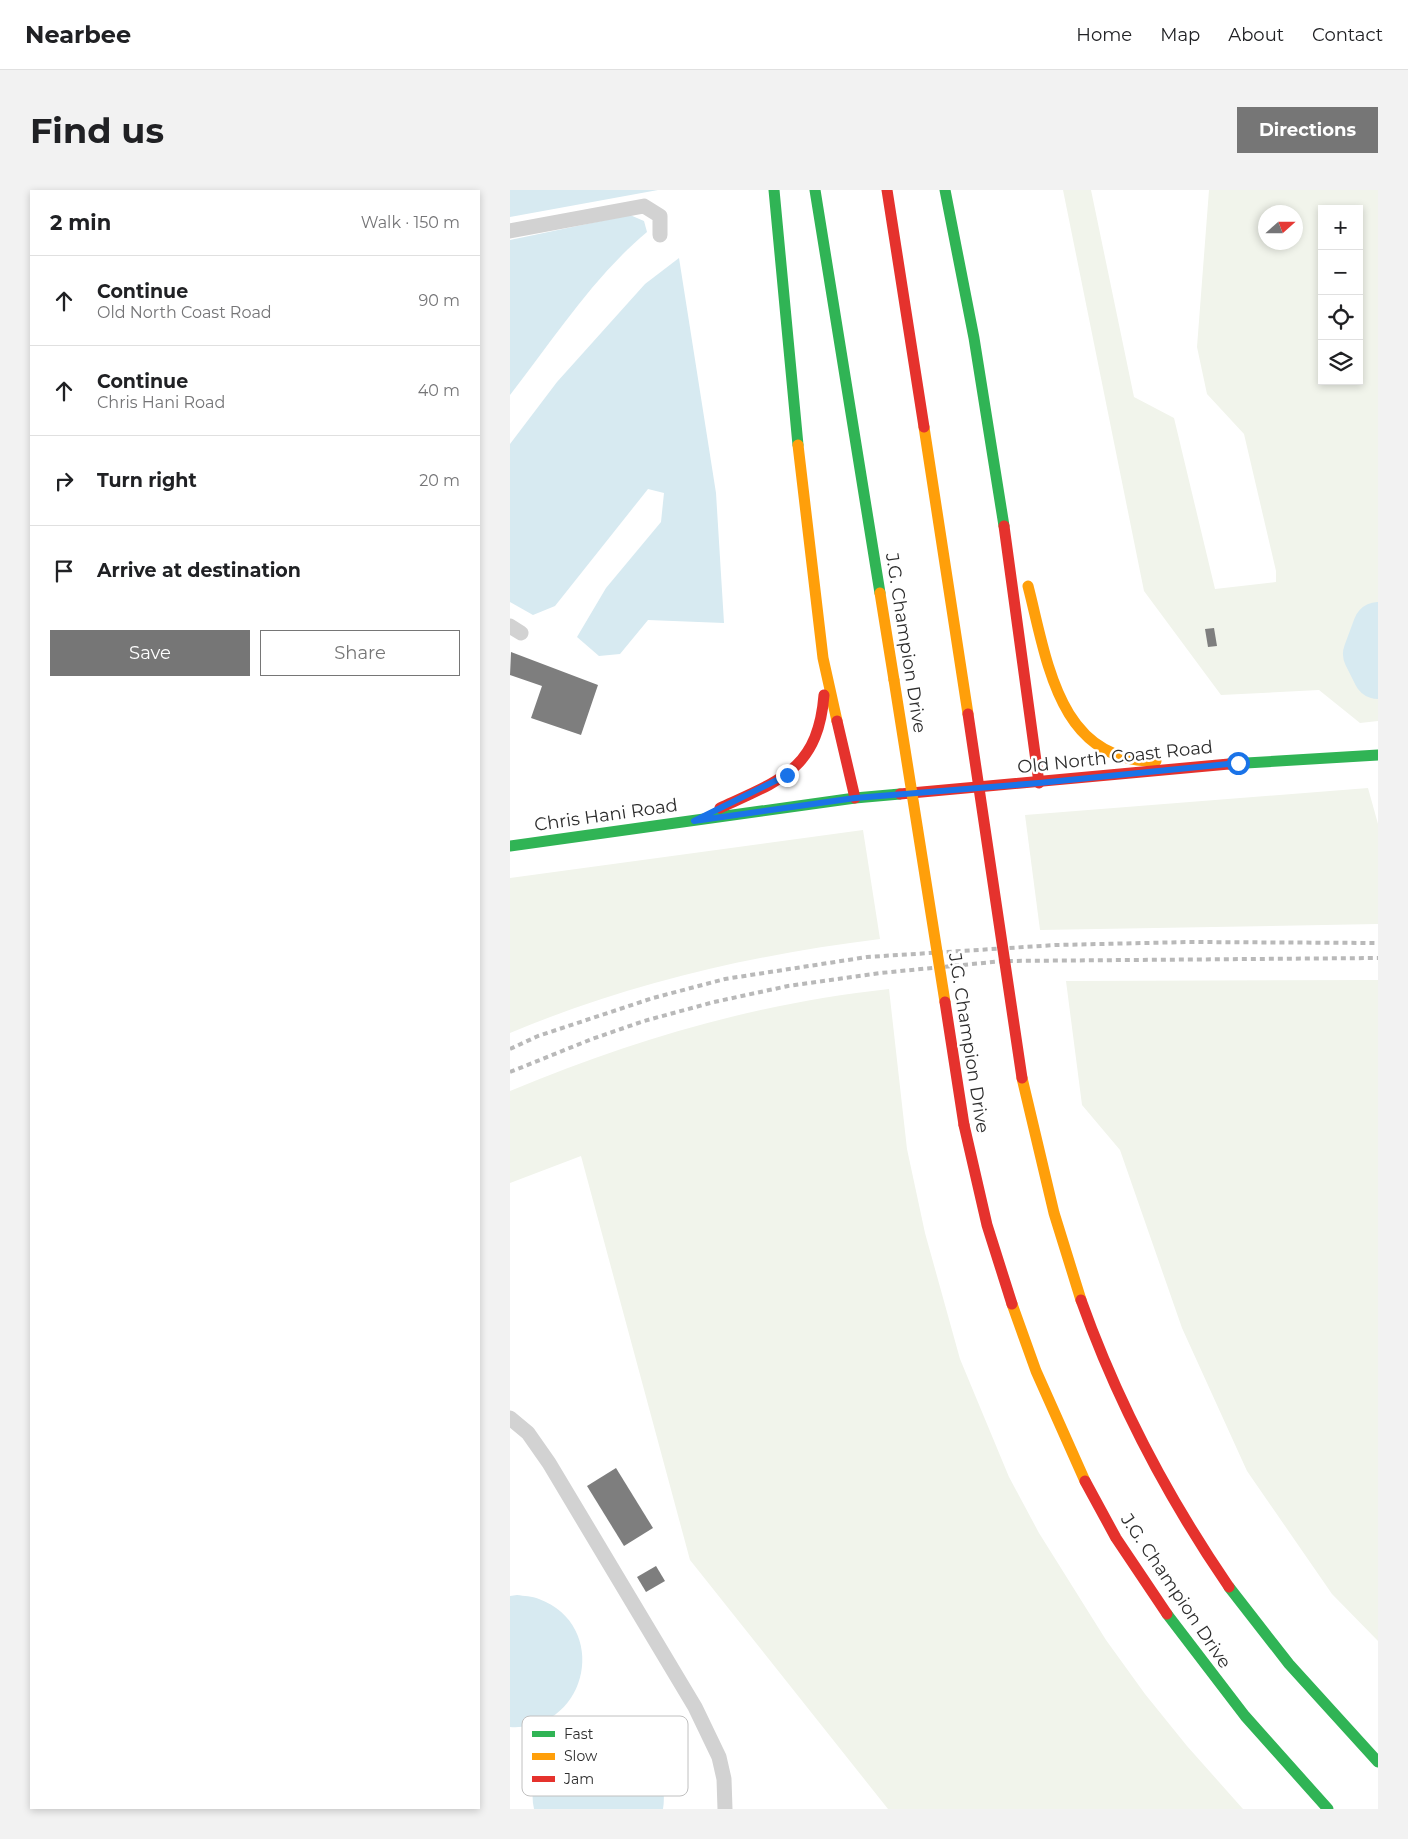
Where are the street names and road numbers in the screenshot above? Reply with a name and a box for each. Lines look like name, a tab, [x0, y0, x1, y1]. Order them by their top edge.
street label: J.G. Champion Drive	[881, 550, 931, 735]
street label: Old North Coast Road	[1016, 736, 1214, 778]
street label: Chris Hani Road	[533, 794, 679, 836]
street label: J.G. Champion Drive	[944, 950, 994, 1135]
street label: J.G. Champion Drive	[1115, 1509, 1236, 1673]

